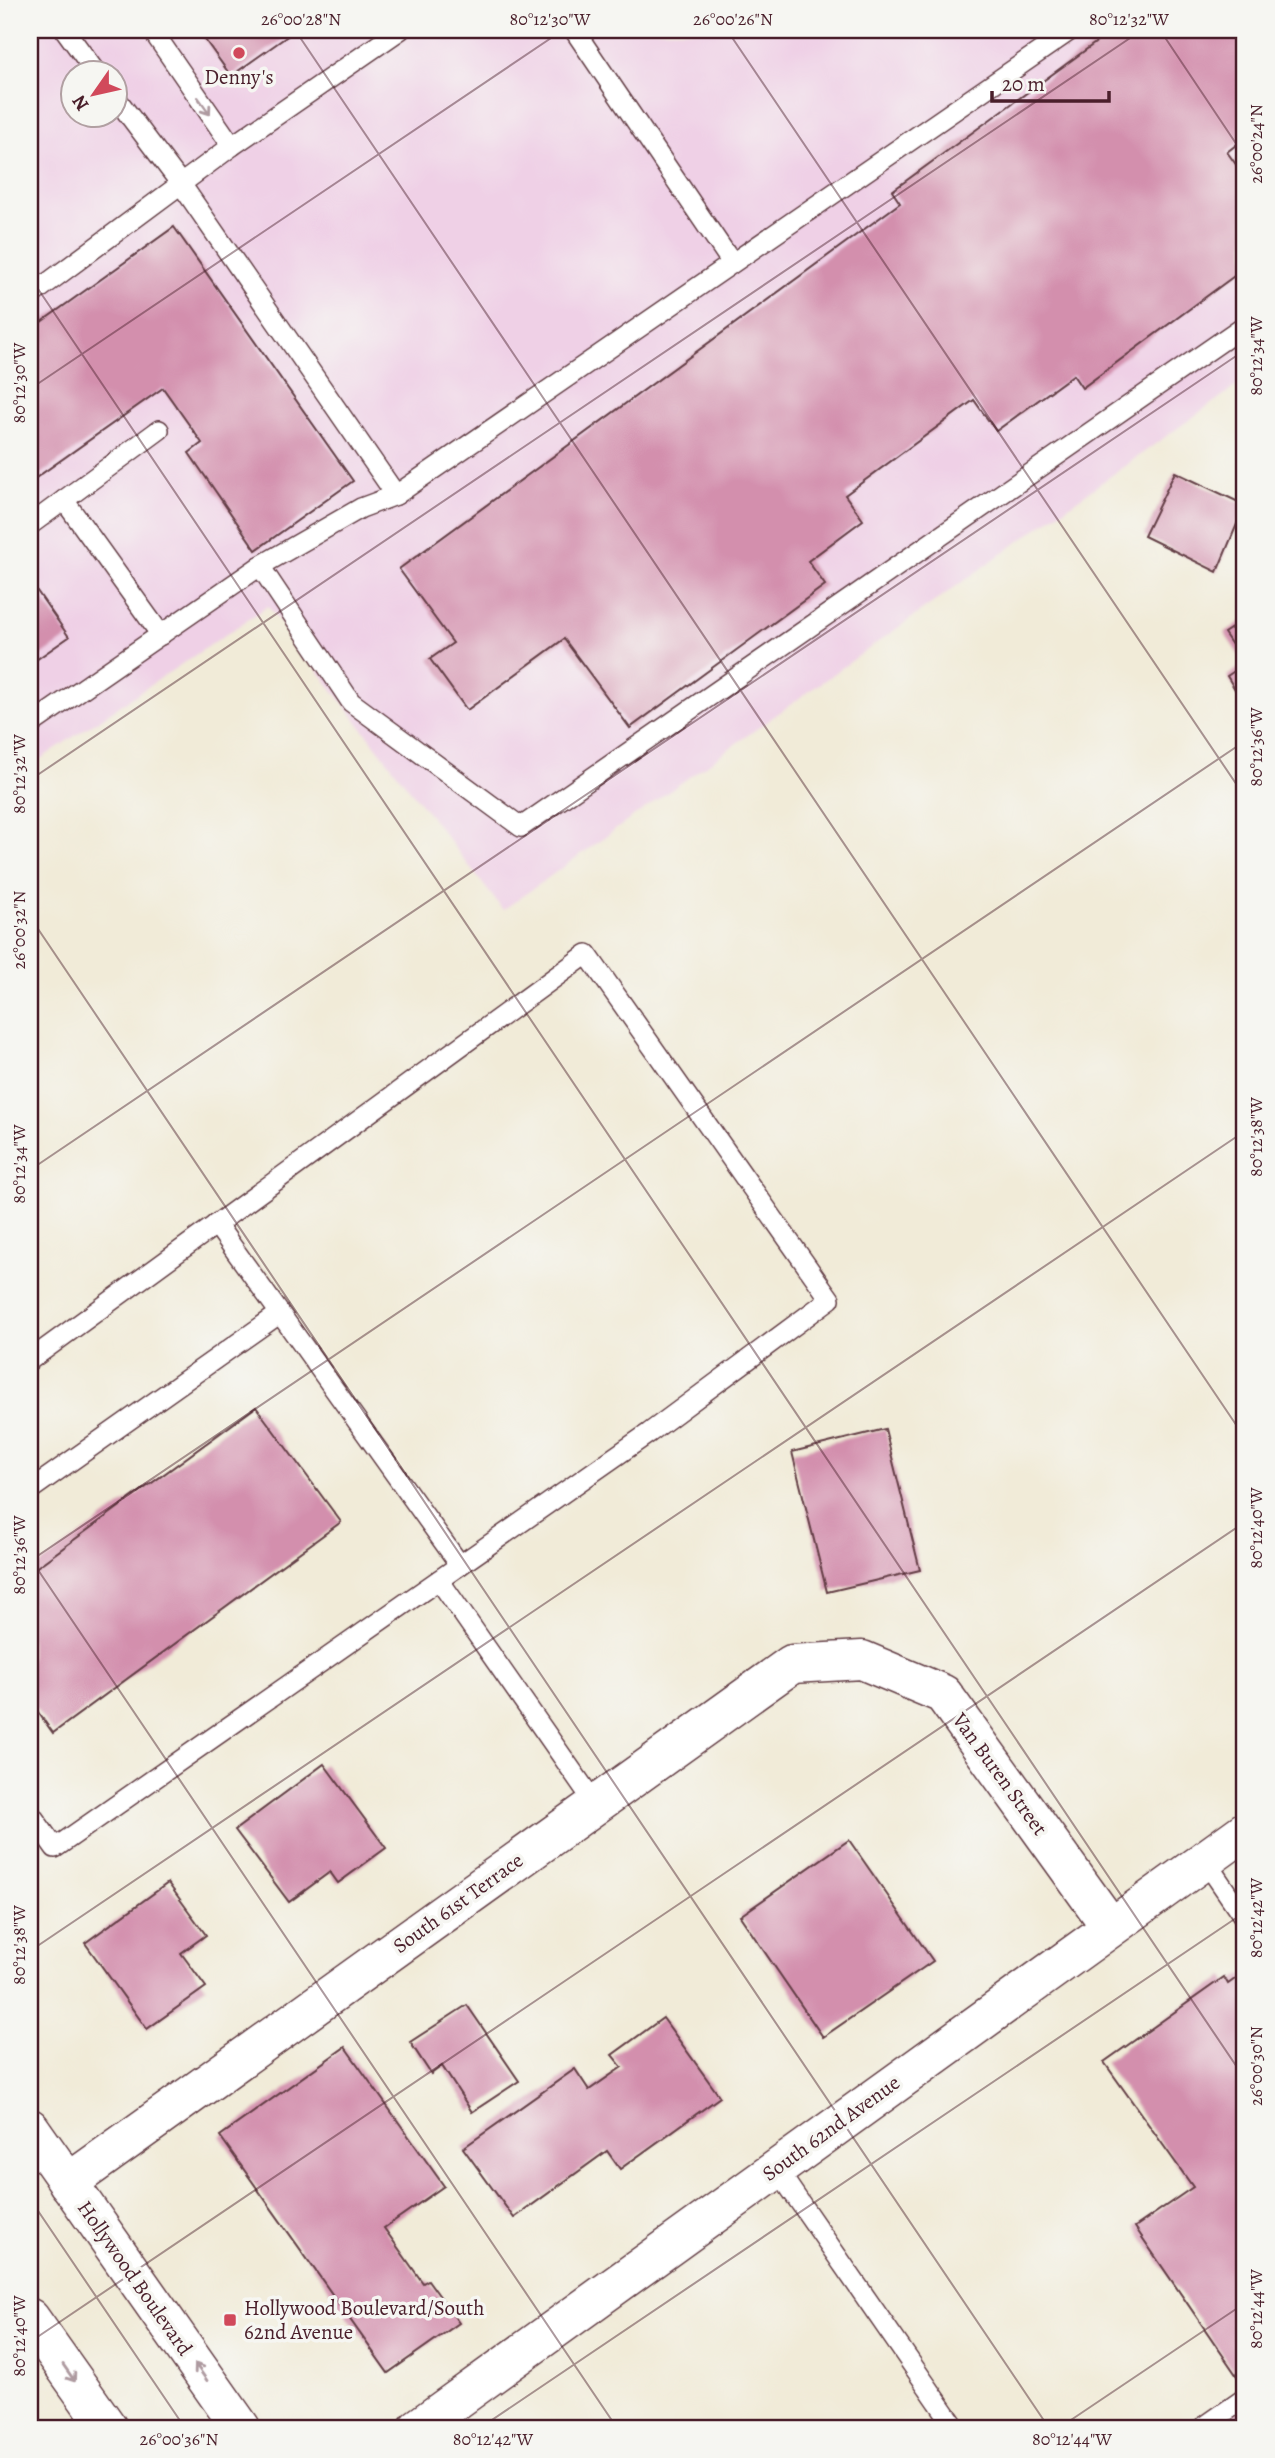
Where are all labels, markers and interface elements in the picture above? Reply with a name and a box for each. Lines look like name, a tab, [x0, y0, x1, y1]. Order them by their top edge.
text: 26°00'28"N	[261, 7, 341, 31]
text: 80°12'30"W	[510, 7, 591, 31]
text: 26°00'26"N	[693, 7, 773, 31]
text: 80°12'32"W	[1089, 7, 1169, 31]
marker: Denny's	[231, 45, 247, 61]
north arrow	[60, 60, 130, 130]
scale bar	[992, 60, 1109, 104]
place label: Denny's	[204, 63, 274, 91]
text: 20 m	[1002, 70, 1045, 98]
text: N	[66, 90, 95, 116]
one-way arrow	[197, 96, 211, 115]
text: 26°00'24"N	[1244, 104, 1268, 184]
text: 80°12'34"W	[1244, 316, 1268, 396]
text: 80°12'30"W	[7, 342, 31, 423]
text: 80°12'36"W	[1244, 707, 1268, 787]
text: 80°12'32"W	[7, 734, 31, 814]
text: 26°00'32"N	[7, 890, 31, 970]
text: 80°12'38"W	[1244, 1097, 1268, 1177]
text: 80°12'34"W	[7, 1124, 31, 1204]
text: 80°12'40"W	[1244, 1487, 1268, 1569]
text: 80°12'36"W	[7, 1515, 31, 1595]
street label: Van Buren Street	[945, 1706, 1054, 1841]
street label: South 61st Terrace	[387, 1846, 529, 1960]
text: 80°12'42"W	[1244, 1878, 1268, 1958]
text: 80°12'38"W	[7, 1905, 31, 1985]
text: 26°00'30"N	[1244, 2026, 1268, 2106]
street label: South 62nd Avenue	[756, 2068, 906, 2188]
street label: Hollywood Boulevard	[71, 2195, 199, 2362]
text: 80°12'44"W	[1244, 2269, 1268, 2349]
place label: Hollywood Boulevard/South 62nd Avenue	[244, 2294, 484, 2346]
text: 80°12'40"W	[7, 2295, 31, 2377]
marker: Hollywood Boulevard/South 62nd Avenue	[222, 2312, 238, 2328]
one-way arrow	[62, 2363, 76, 2382]
one-way arrow	[194, 2363, 208, 2382]
text: 26°00'36"N	[140, 2427, 218, 2451]
text: 80°12'42"W	[453, 2427, 533, 2451]
text: 80°12'44"W	[1032, 2427, 1112, 2451]

